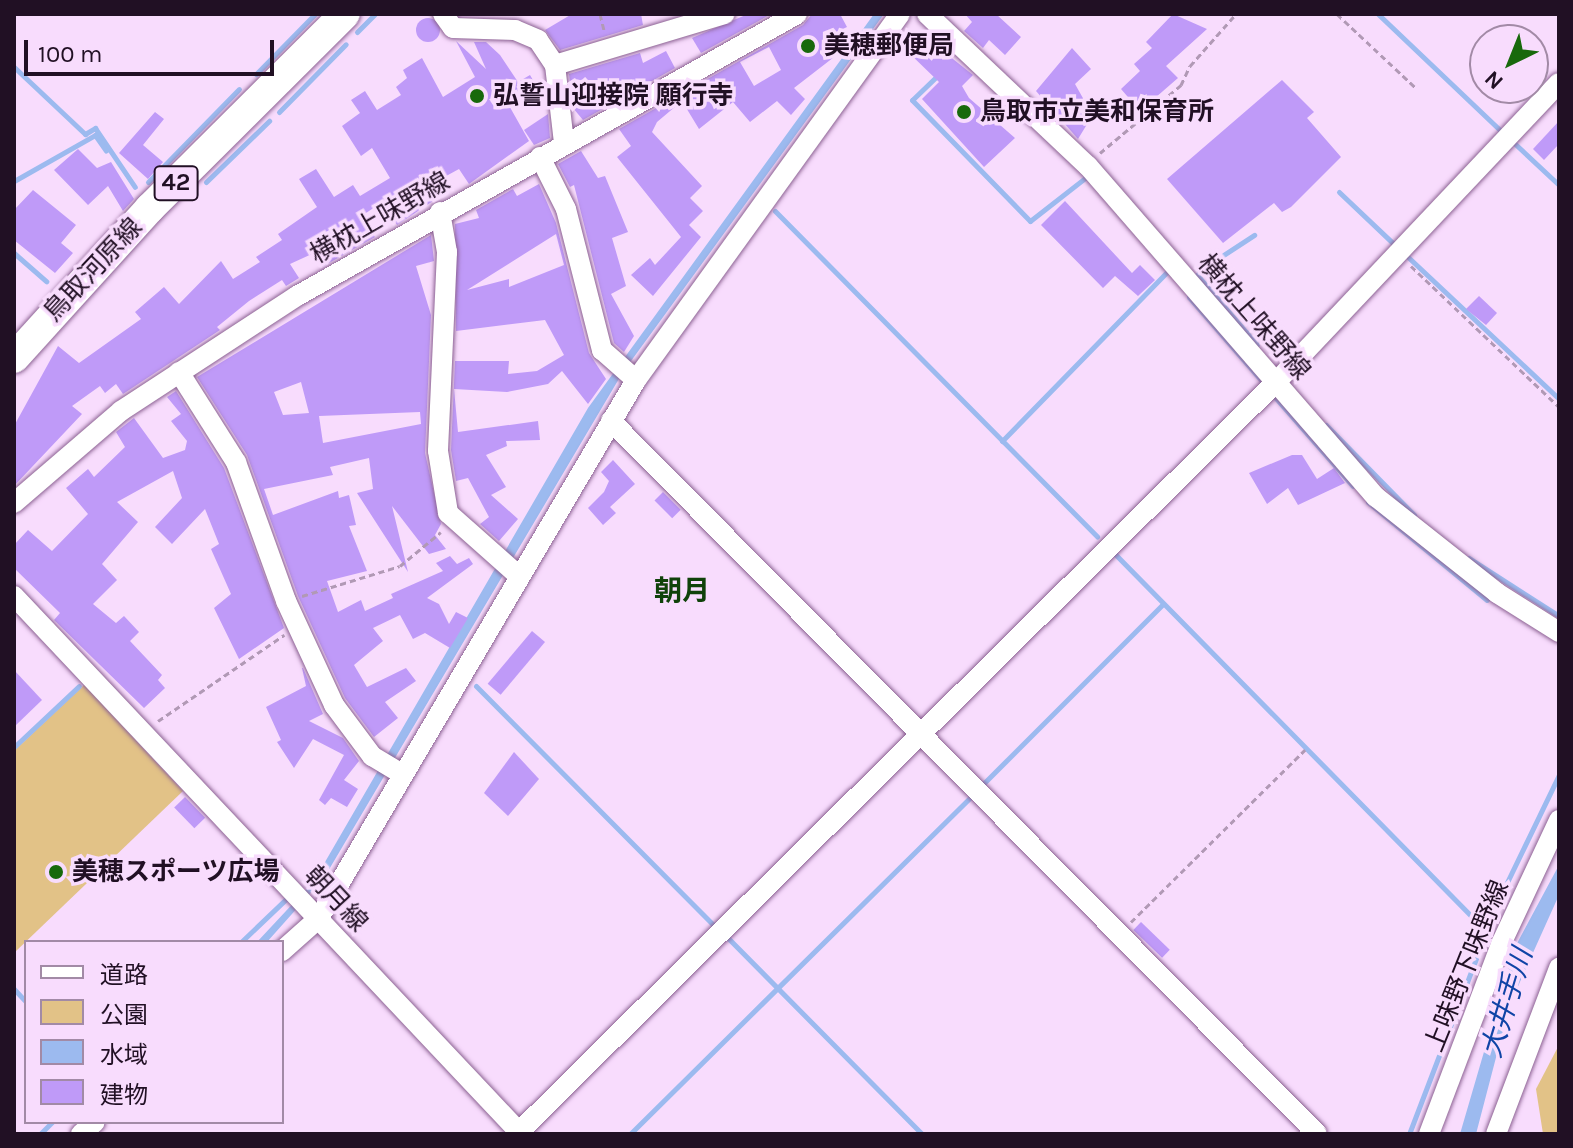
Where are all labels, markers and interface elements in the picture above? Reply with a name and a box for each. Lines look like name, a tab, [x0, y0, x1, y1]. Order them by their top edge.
scale bar	[28, 24, 278, 74]
north arrow	[1469, 24, 1549, 104]
place label: 美穂郵便局	[824, 30, 954, 62]
marker: 美穂郵便局	[799, 37, 817, 55]
text: 100 m	[38, 40, 103, 68]
text: N	[1479, 65, 1509, 95]
place label: 弘誓山迎接院 願行寺	[493, 80, 734, 112]
marker: 弘誓山迎接院 願行寺	[468, 87, 486, 105]
place label: 鳥取市立美和保育所	[980, 96, 1214, 128]
marker: 鳥取市立美和保育所	[955, 103, 973, 121]
road number: 42	[152, 163, 200, 203]
street label: 横枕上味野線	[305, 165, 455, 271]
street label: 鳥取河原線	[37, 212, 149, 328]
street label: 横枕上味野線	[1191, 248, 1317, 386]
district label: 朝月	[654, 574, 710, 608]
place label: 美穂スポーツ広場	[72, 856, 280, 888]
street label: 朝月線	[298, 860, 374, 938]
marker: 美穂スポーツ広場	[47, 863, 65, 881]
street label: 上味野下味野線	[1418, 876, 1516, 1056]
legend	[24, 940, 284, 1124]
water label: 大井手川	[1475, 945, 1539, 1061]
text: 道路	[100, 961, 148, 989]
text: 公園	[100, 1001, 148, 1029]
text: 水域	[100, 1041, 148, 1069]
text: 建物	[100, 1081, 148, 1109]

